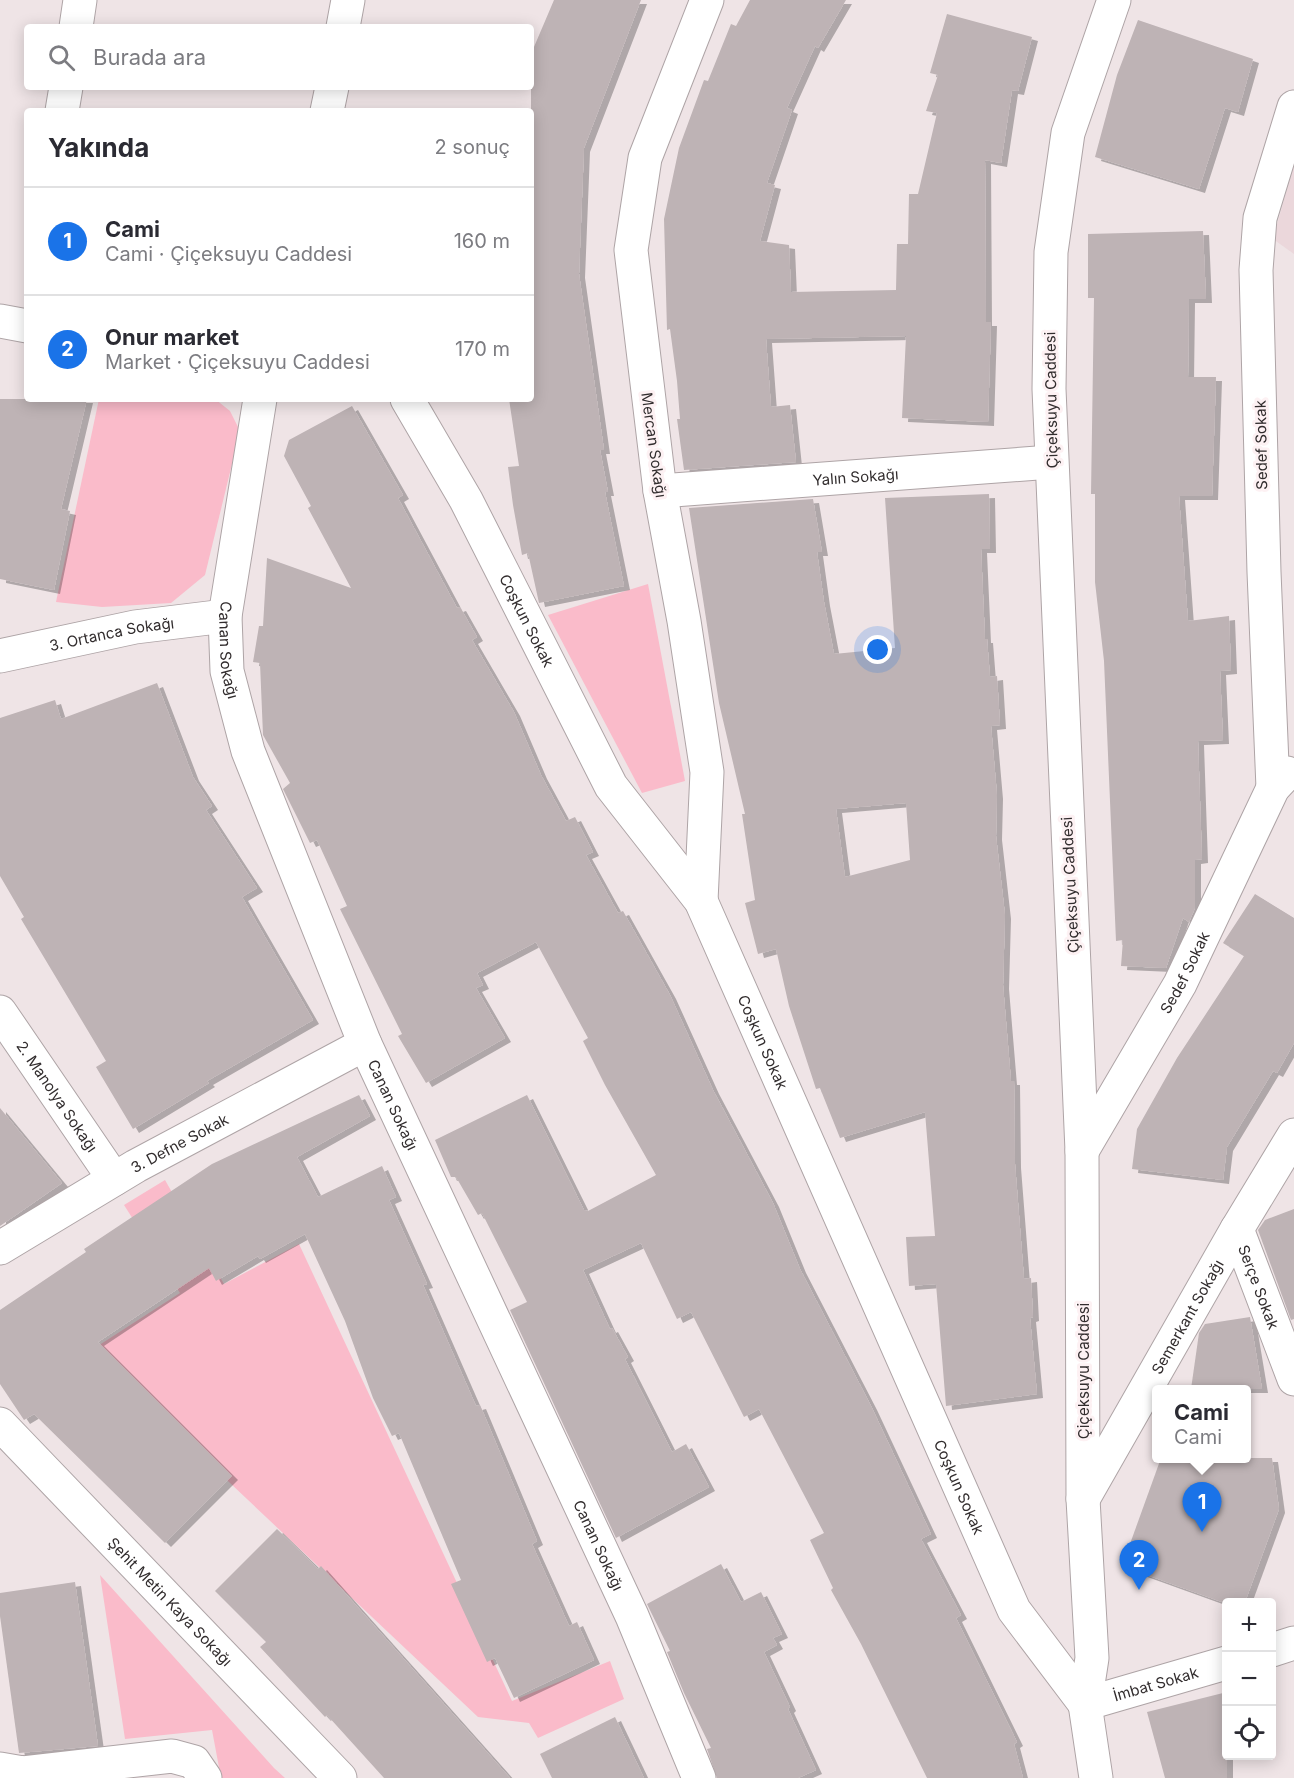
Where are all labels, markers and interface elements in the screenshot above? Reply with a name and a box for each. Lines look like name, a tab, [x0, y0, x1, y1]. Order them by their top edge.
search box	[24, 24, 534, 90]
icon: search	[45, 41, 78, 74]
text: Burada ara	[93, 44, 206, 70]
text: Yakında	[48, 132, 149, 163]
text: 2 sonuç	[435, 135, 510, 159]
text: Cami	[105, 216, 160, 242]
text: 1	[63, 229, 72, 253]
text: 160 m	[454, 229, 510, 253]
text: Cami · Çiçeksuyu Caddesi	[105, 242, 352, 266]
text: Onur market	[105, 324, 239, 350]
street label: Çiçeksuyu Caddesi	[1040, 332, 1062, 468]
text: 2	[61, 337, 74, 361]
text: 170 m	[455, 337, 510, 361]
text: Market · Çiçeksuyu Caddesi	[105, 350, 370, 374]
street label: Mercan Sokağı	[637, 391, 671, 499]
street label: Sedef Sokak	[1251, 399, 1271, 490]
street label: Yalın Sokağı	[812, 464, 899, 489]
street label: Coşkun Sokak	[496, 571, 559, 671]
street label: Canan Sokağı	[215, 600, 243, 701]
street label: 3. Ortanca Sokağı	[48, 613, 175, 655]
your location	[863, 635, 892, 664]
street label: Çiçeksuyu Caddesi	[1057, 816, 1083, 954]
street label: Sedef Sokak	[1155, 928, 1213, 1017]
street label: Coşkun Sokak	[734, 992, 793, 1093]
street label: 2. Manolya Sokağı	[13, 1037, 102, 1155]
street label: Canan Sokağı	[364, 1056, 423, 1153]
street label: 3. Defne Sokak	[127, 1109, 232, 1177]
street label: Serçe Sokak	[1234, 1242, 1284, 1333]
street label: Semerkant Sokağı	[1147, 1256, 1227, 1377]
street label: Çiçeksuyu Caddesi	[1074, 1303, 1093, 1439]
popup	[1152, 1385, 1251, 1463]
text: Cami	[1174, 1399, 1229, 1425]
text: Cami	[1174, 1425, 1222, 1449]
street label: Coşkun Sokak	[930, 1436, 989, 1538]
pin: 1	[1182, 1482, 1222, 1532]
street label: Canan Sokağı	[570, 1497, 628, 1593]
street label: Şehit Metin Kaya Sokağı	[104, 1533, 237, 1670]
pin: 2	[1120, 1540, 1158, 1590]
map controls	[1222, 1598, 1276, 1760]
button: +	[1222, 1598, 1276, 1652]
button: −	[1222, 1652, 1276, 1706]
street label: İmbat Sokak	[1111, 1662, 1201, 1705]
button: locate	[1222, 1706, 1276, 1760]

